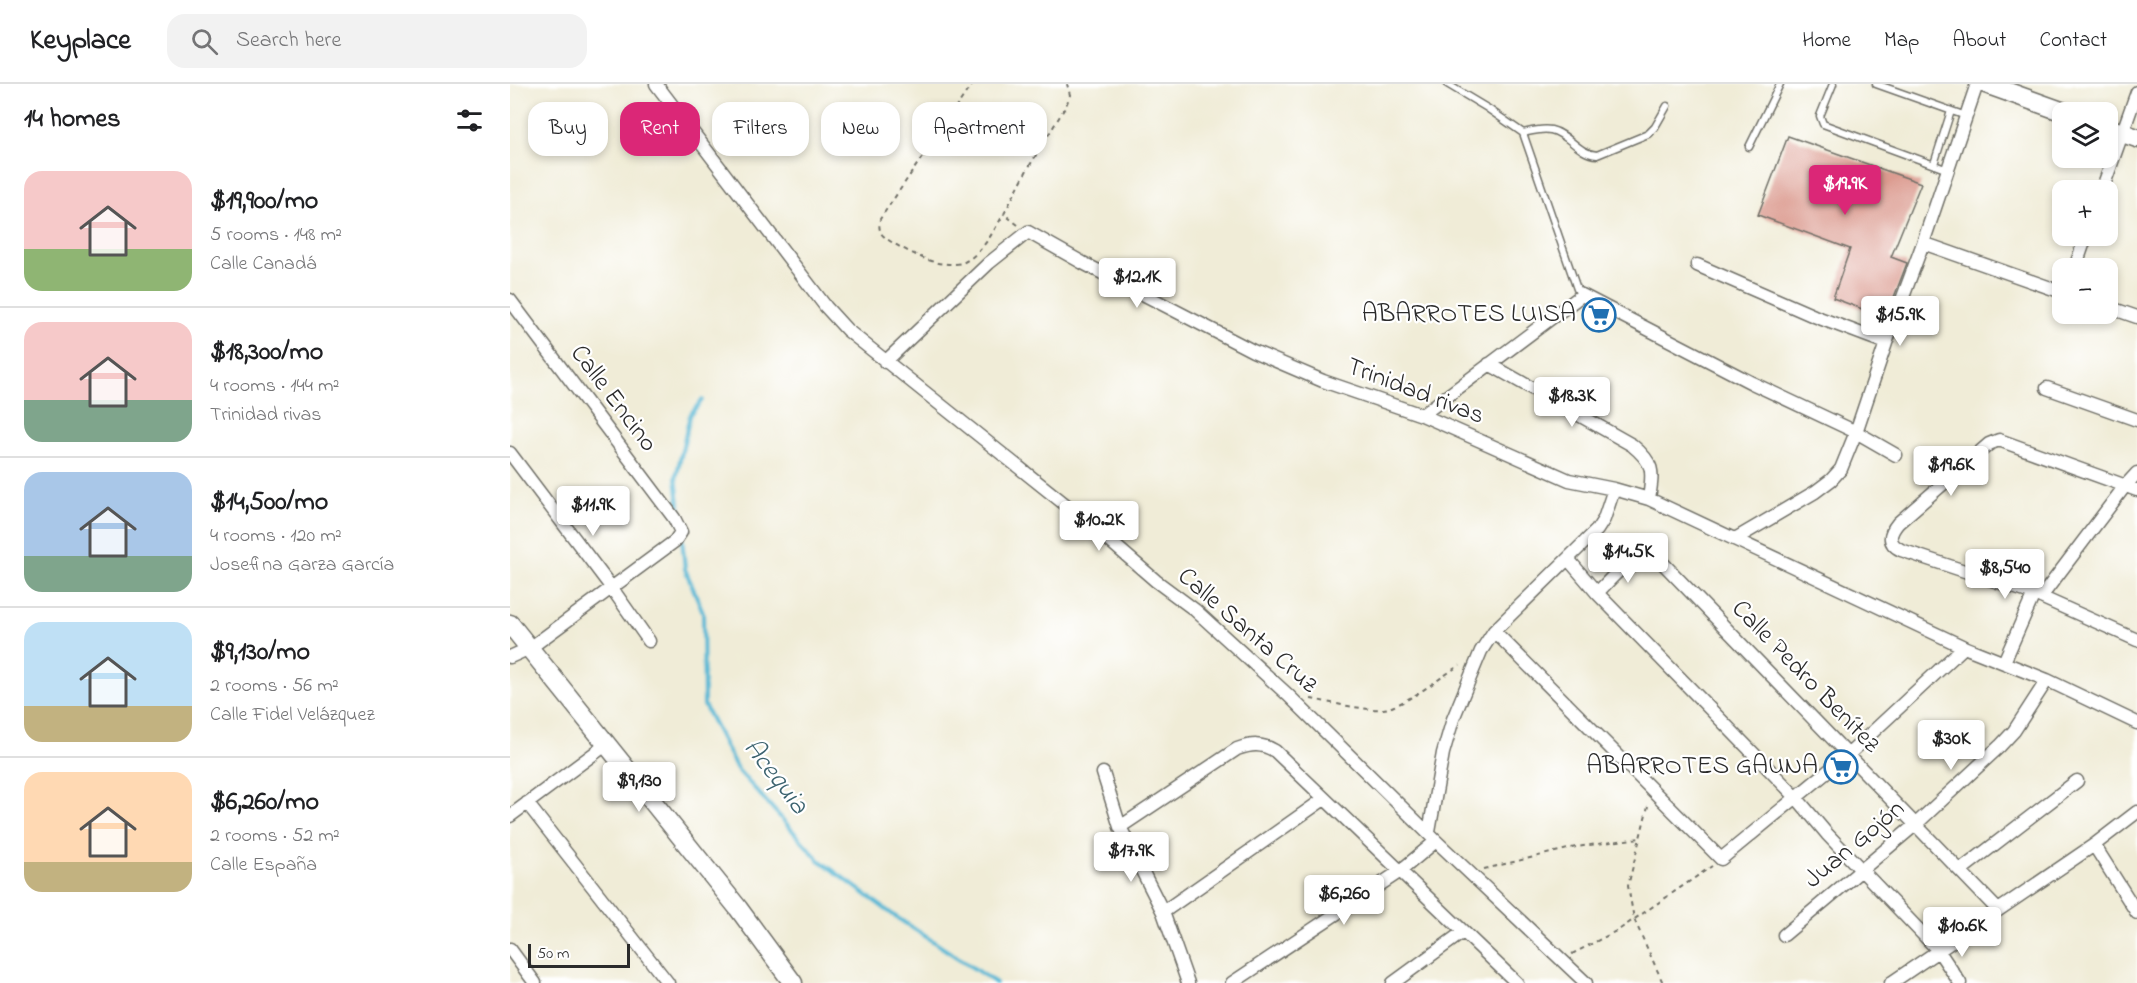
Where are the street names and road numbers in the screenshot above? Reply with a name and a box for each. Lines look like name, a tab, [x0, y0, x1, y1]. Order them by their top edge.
street label: Calle Encino	[560, 337, 666, 461]
street label: Trinidad rivas	[1341, 348, 1489, 436]
street label: Calle Santa Cruz	[1168, 559, 1326, 703]
street label: Calle Pedro Benítez	[1722, 592, 1889, 763]
street label: Juan Gojón	[1796, 791, 1914, 899]

